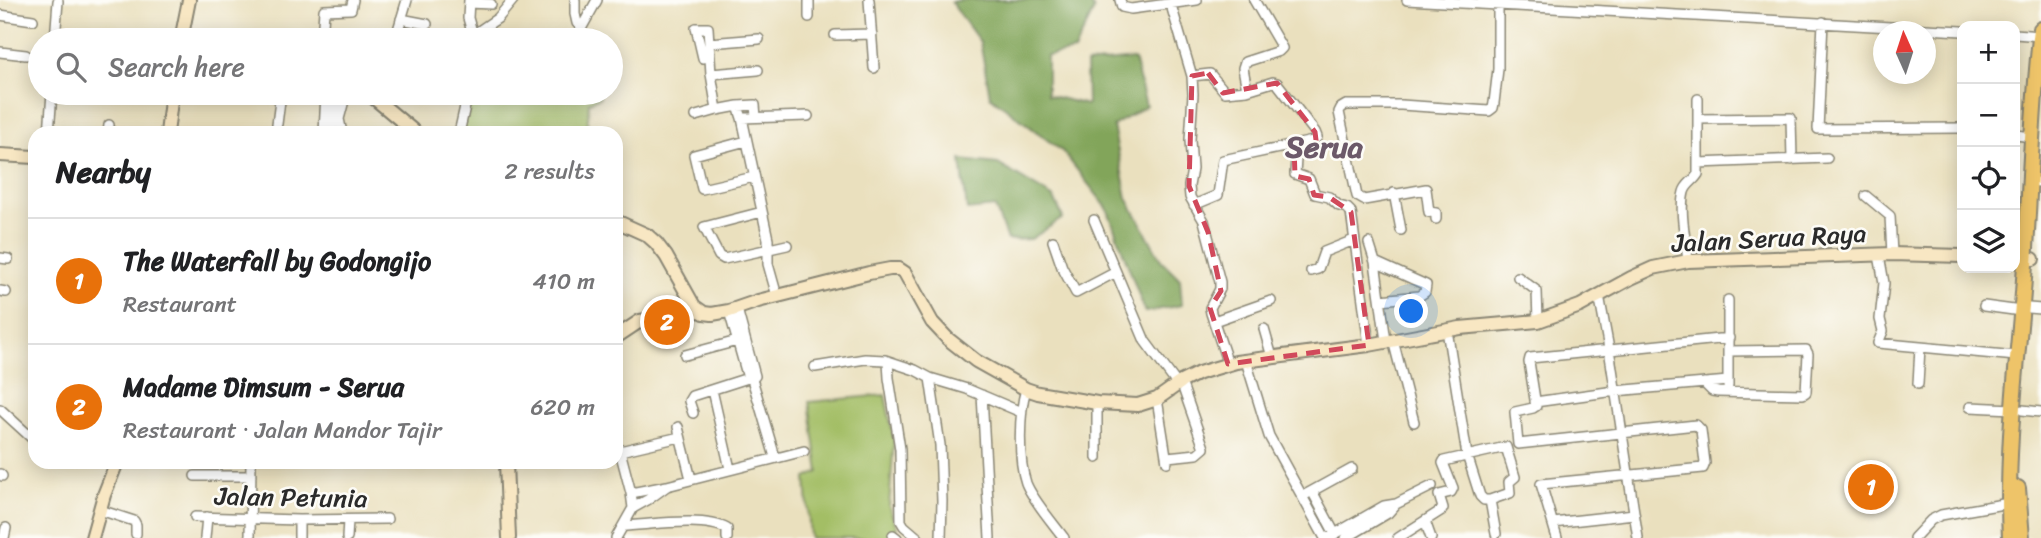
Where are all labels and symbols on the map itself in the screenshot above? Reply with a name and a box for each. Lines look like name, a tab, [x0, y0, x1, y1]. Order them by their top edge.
north arrow	[1873, 21, 1936, 84]
district label: Serua	[1284, 120, 1364, 174]
street label: Jalan Serua Raya	[1670, 210, 1867, 266]
your location	[1394, 294, 1428, 328]
pin: 2	[644, 296, 690, 348]
pin: 1	[1848, 461, 1894, 513]
street label: Jalan Petunia	[213, 473, 368, 521]

